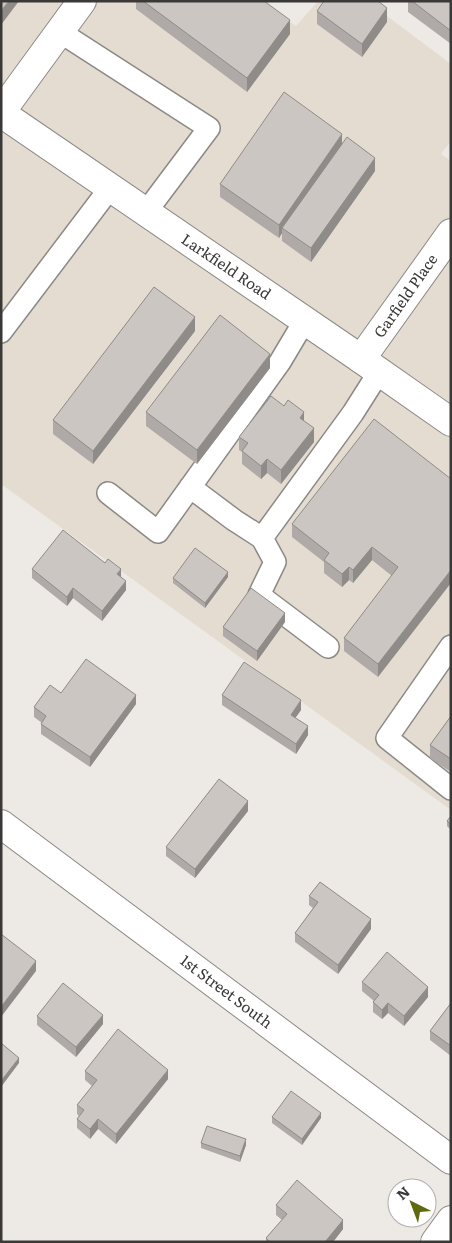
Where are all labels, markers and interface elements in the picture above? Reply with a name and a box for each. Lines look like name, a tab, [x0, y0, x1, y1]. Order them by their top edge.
street label: Larkfield Road	[177, 227, 276, 304]
street label: Garfield Place	[367, 248, 442, 342]
street label: 1st Street South	[176, 948, 278, 1033]
north arrow	[387, 1178, 437, 1228]
text: N	[392, 1181, 414, 1204]

